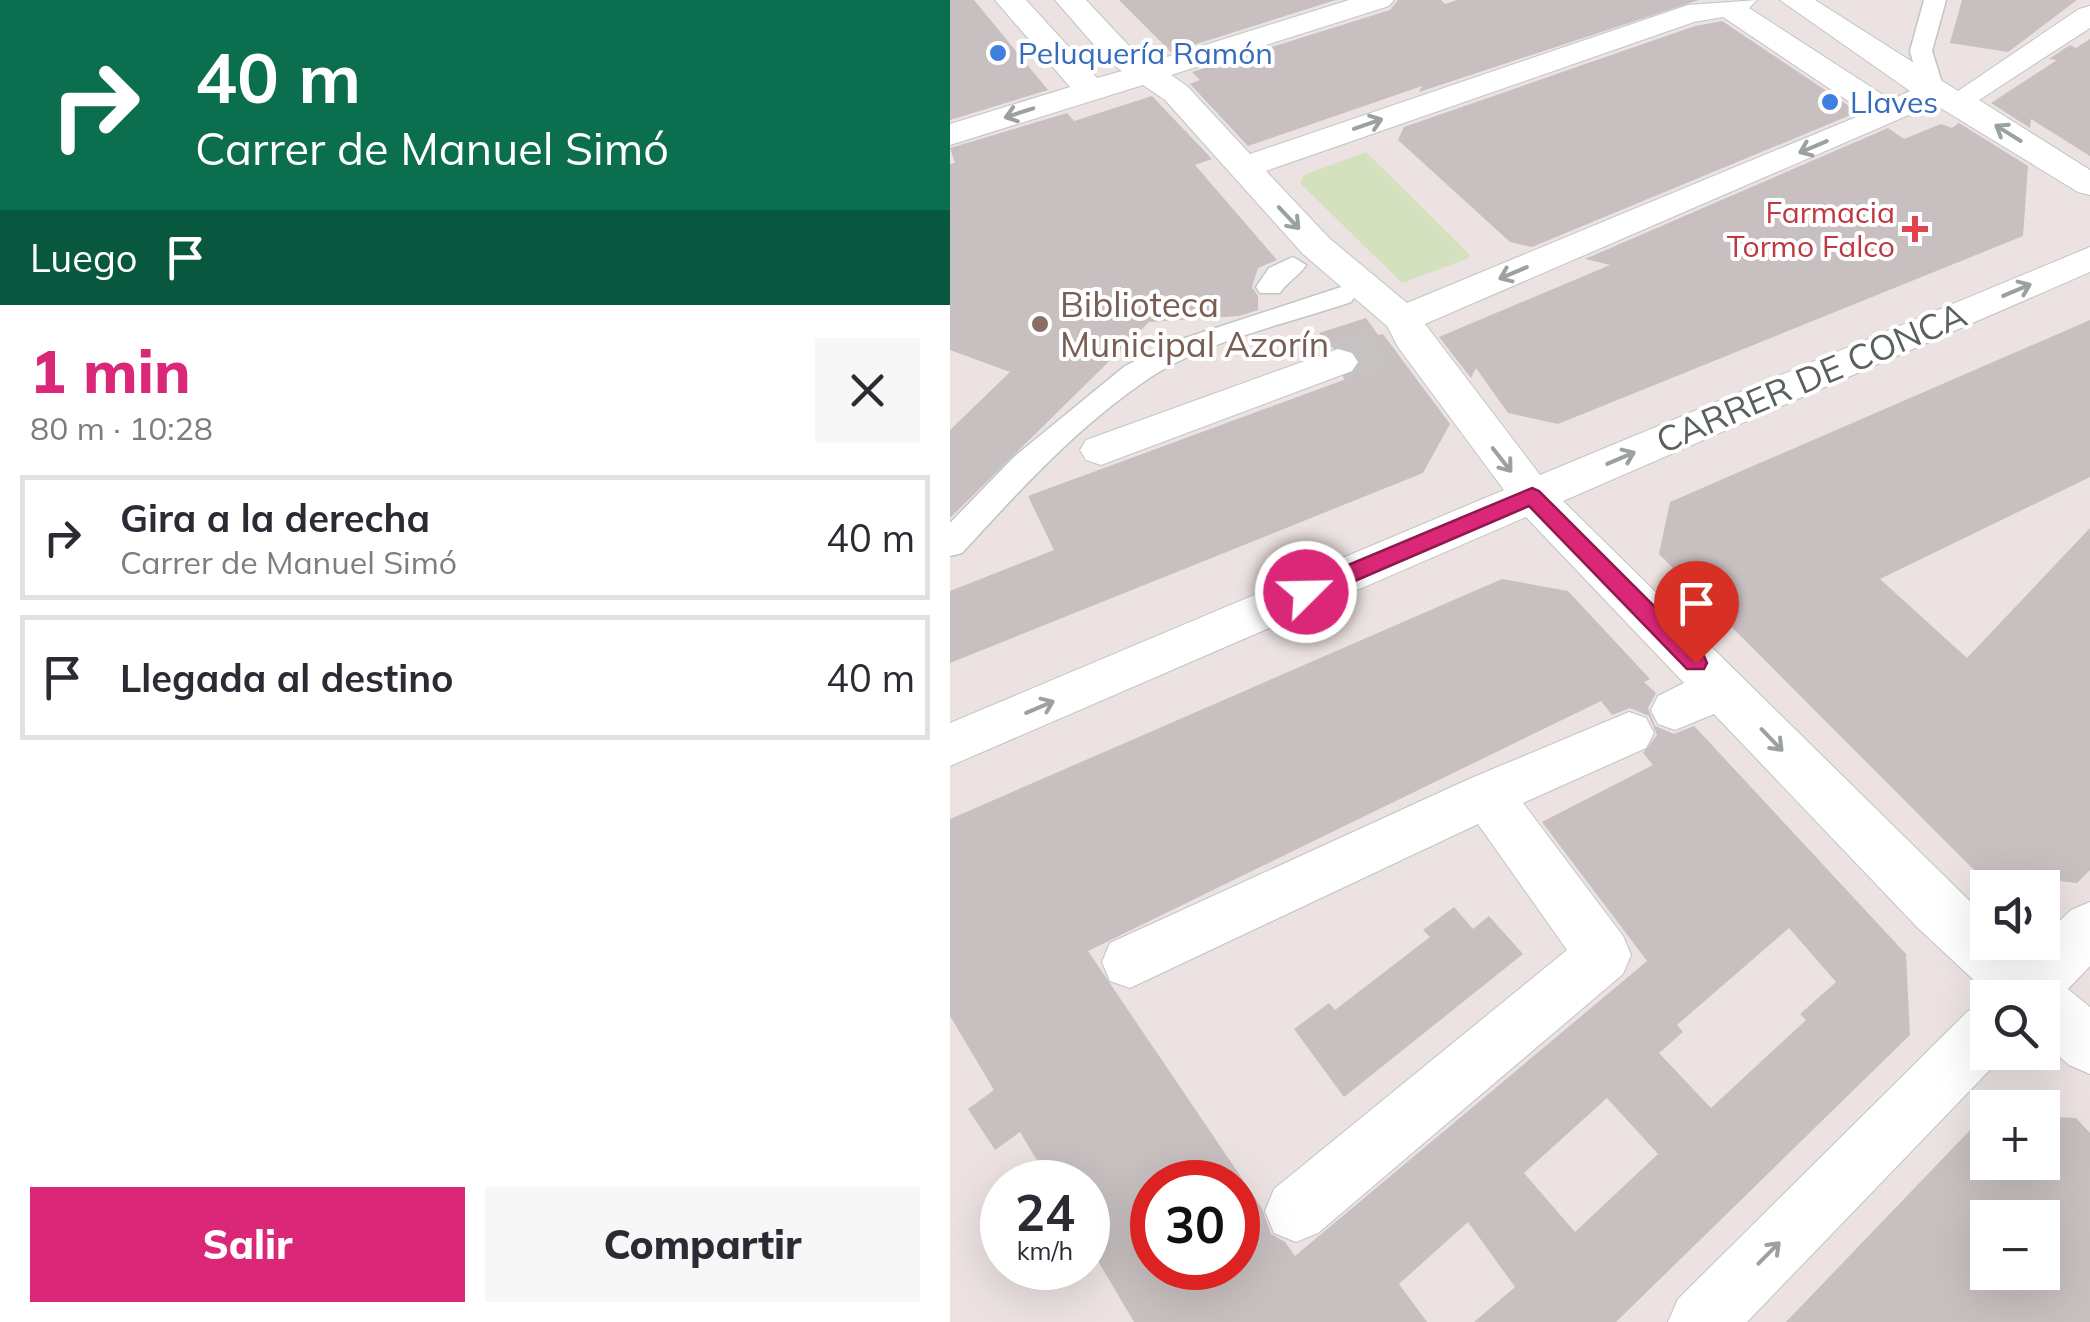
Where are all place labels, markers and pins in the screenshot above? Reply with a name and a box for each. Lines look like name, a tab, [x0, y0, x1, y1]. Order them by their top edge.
place label: Peluquería Ramón	[1018, 34, 1273, 72]
marker: Peluquería Ramón	[987, 42, 1009, 64]
place label: Llaves	[1850, 83, 1938, 121]
marker: Llaves	[1819, 91, 1841, 113]
place label: Farmacia Tormo Falco	[1727, 193, 1895, 265]
marker: Farmacia Tormo Falco	[1904, 218, 1926, 240]
place label: Biblioteca Municipal Azorín	[1060, 282, 1329, 366]
marker: Biblioteca Municipal Azorín	[1029, 313, 1051, 335]
pin	[1654, 561, 1739, 664]

